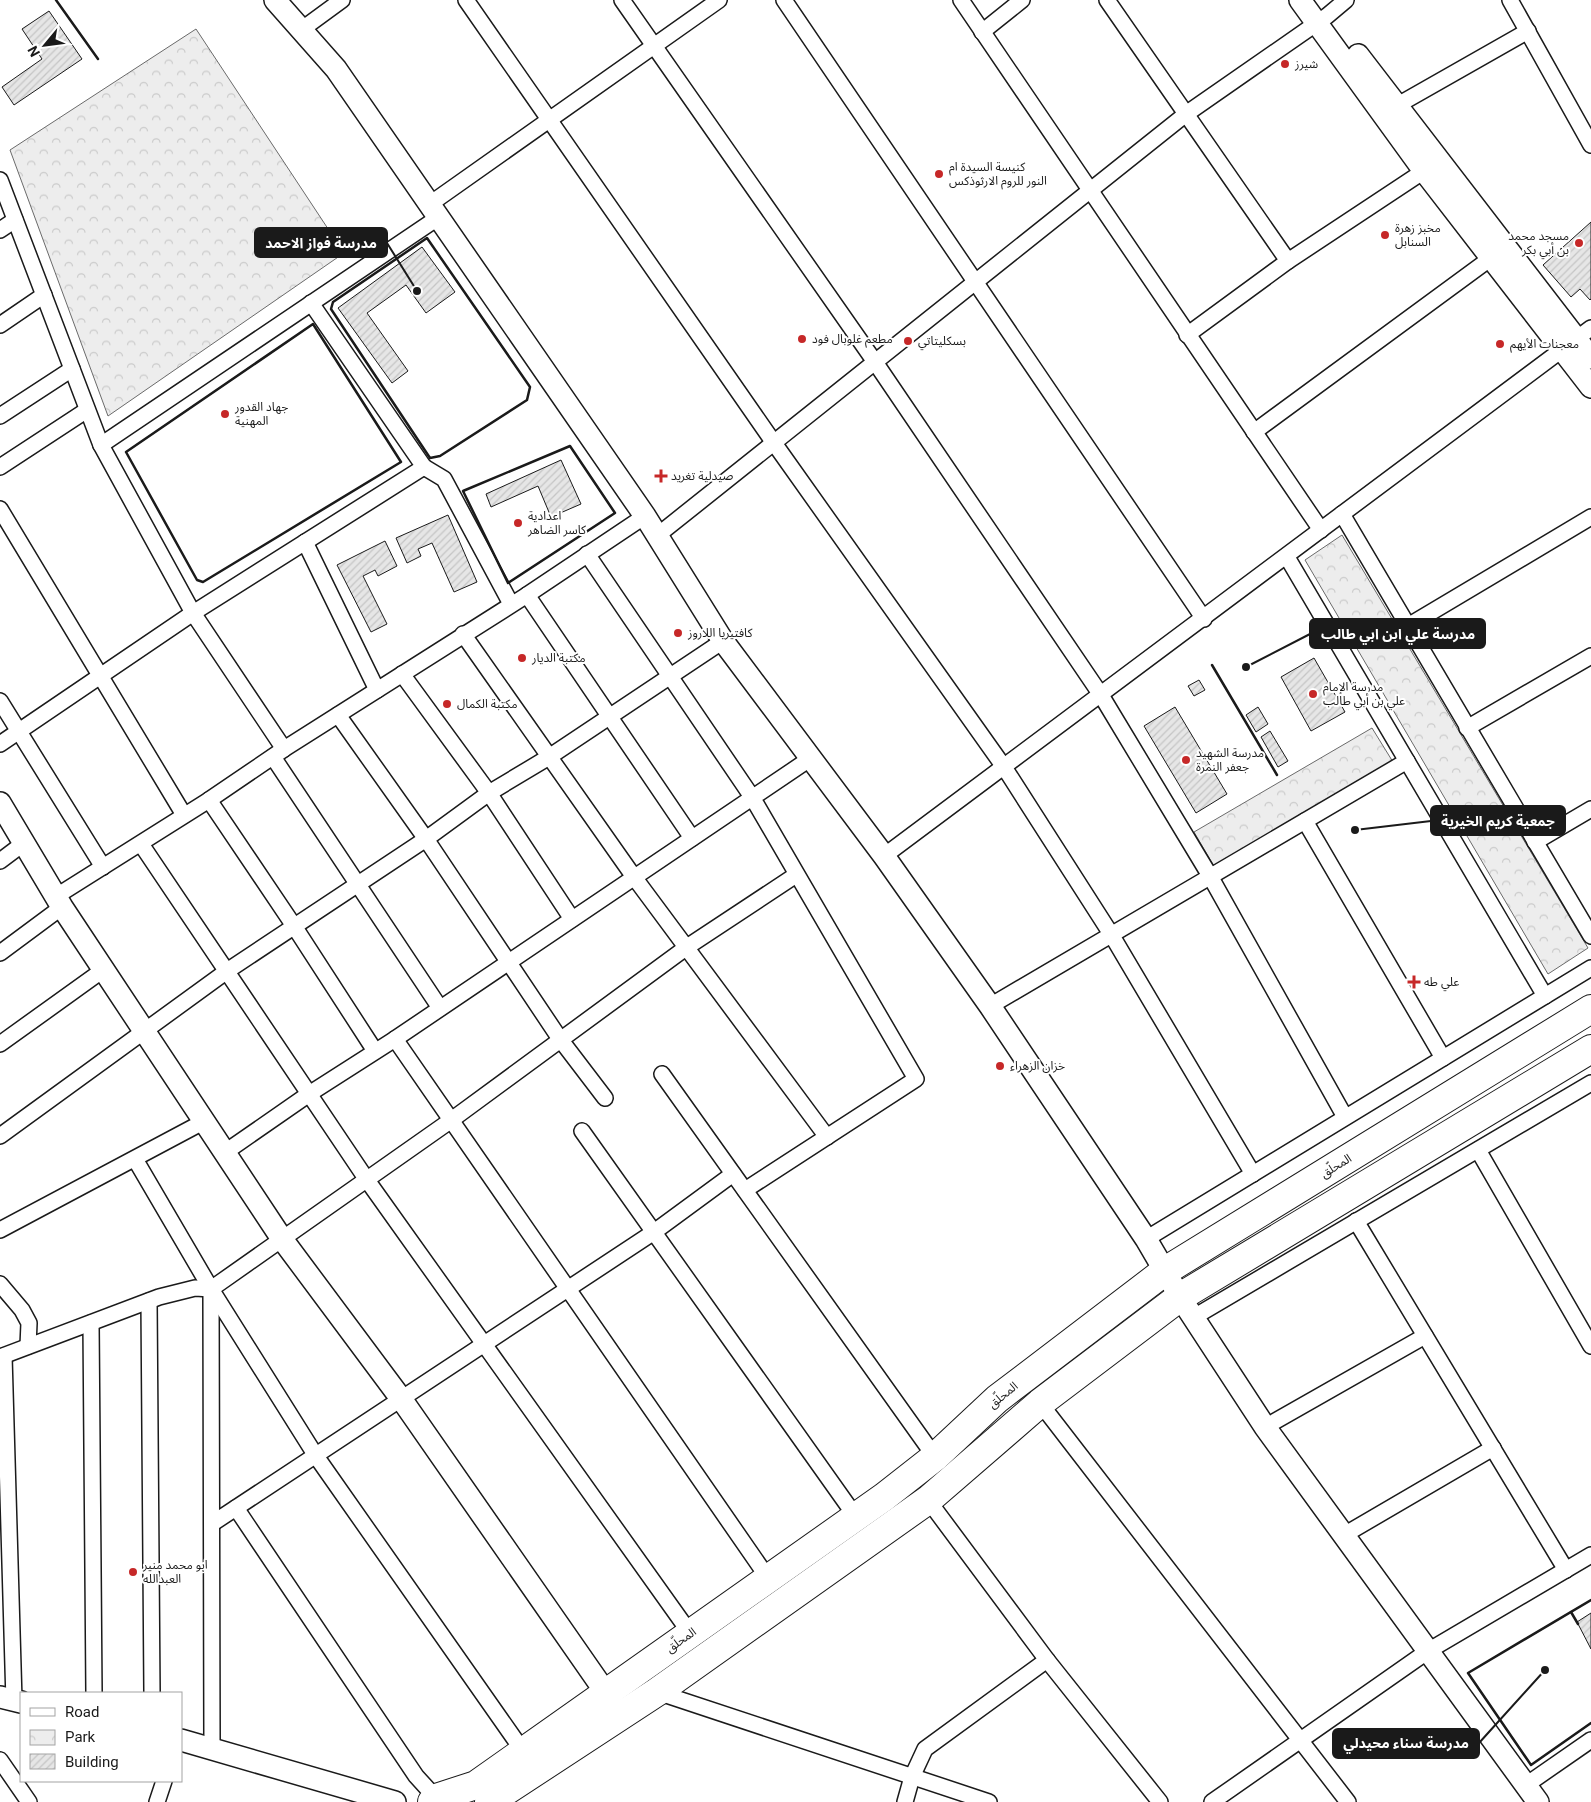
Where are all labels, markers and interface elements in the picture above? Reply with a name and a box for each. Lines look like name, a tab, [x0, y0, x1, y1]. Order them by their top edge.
north arrow	[20, 20, 70, 70]
text: N	[24, 43, 43, 60]
place label: شيرز	[1294, 57, 1318, 71]
marker: شيرز	[1279, 58, 1291, 70]
place label: كنيسة السيدة ام النور للروم الارثوذكس	[949, 160, 1047, 190]
marker: كنيسة السيدة ام النور للروم الارثوذكس	[933, 168, 945, 180]
place label: مخبز زهرة السنابل	[1395, 221, 1441, 249]
callout: مدرسة فواز الاحمد	[255, 228, 387, 257]
marker: مخبز زهرة السنابل	[1379, 229, 1391, 241]
place label: مسجد محمد بن أبي بكر	[1508, 229, 1569, 260]
text: مدرسة فواز الاحمد	[265, 235, 377, 252]
marker: مسجد محمد بن أبي بكر	[1573, 237, 1585, 249]
place label: مطعم غلوبال فود	[812, 332, 893, 348]
marker: مطعم غلوبال فود	[796, 333, 808, 345]
place label: بسكليتاتي	[918, 334, 966, 351]
marker: بسكليتاتي	[902, 335, 914, 347]
place label: معجنات الأيهم	[1510, 337, 1579, 353]
marker: معجنات الأيهم	[1494, 338, 1506, 350]
place label: جهاد القدور المهنية	[234, 400, 288, 428]
marker: جهاد القدور المهنية	[219, 408, 231, 420]
place label: صيدلية تغريد	[671, 469, 733, 483]
marker: صيدلية تغريد	[655, 470, 667, 482]
place label: اعدادية كاسر الضاهر	[527, 509, 587, 537]
marker: اعدادية كاسر الضاهر	[512, 517, 524, 529]
callout: مدرسة علي ابن ابي طالب	[1310, 619, 1485, 648]
place label: كافتيريا اللاروز	[687, 626, 754, 640]
text: مدرسة علي ابن ابي طالب	[1321, 626, 1475, 645]
marker: كافتيريا اللاروز	[672, 627, 684, 639]
place label: مكتبة الديار	[531, 651, 586, 665]
marker: مكتبة الديار	[516, 652, 528, 664]
place label: مدرسة الإمام علي بن أبي طالب	[1323, 680, 1405, 711]
marker: مدرسة الإمام علي بن أبي طالب	[1307, 688, 1319, 700]
place label: مكتبة الكمال	[457, 697, 518, 711]
marker: مكتبة الكمال	[441, 698, 453, 710]
place label: مدرسة الشهيد جعفر النمرة	[1196, 746, 1264, 774]
marker: مدرسة الشهيد جعفر النمرة	[1180, 754, 1192, 766]
callout: جمعية كريم الخيرية	[1431, 806, 1565, 835]
text: جمعية كريم الخيرية	[1441, 813, 1555, 832]
place label: علي طه	[1424, 975, 1459, 992]
marker: علي طه	[1408, 976, 1420, 988]
place label: خزان الزهراء	[1010, 1059, 1065, 1073]
marker: خزان الزهراء	[994, 1060, 1006, 1072]
street label: المحلّق	[1317, 1149, 1355, 1182]
street label: المحلّق	[984, 1377, 1021, 1412]
place label: ابو محمد منير العبدالله	[142, 1558, 208, 1586]
marker: ابو محمد منير العبدالله	[127, 1566, 139, 1578]
street label: المحلّق	[662, 1623, 700, 1656]
legend	[20, 1692, 182, 1782]
text: Road	[65, 1703, 99, 1721]
text: Park	[65, 1728, 96, 1746]
callout: مدرسة سناء محيدلي	[1333, 1729, 1479, 1758]
text: مدرسة سناء محيدلي	[1343, 1735, 1469, 1754]
text: Building	[65, 1753, 119, 1771]

